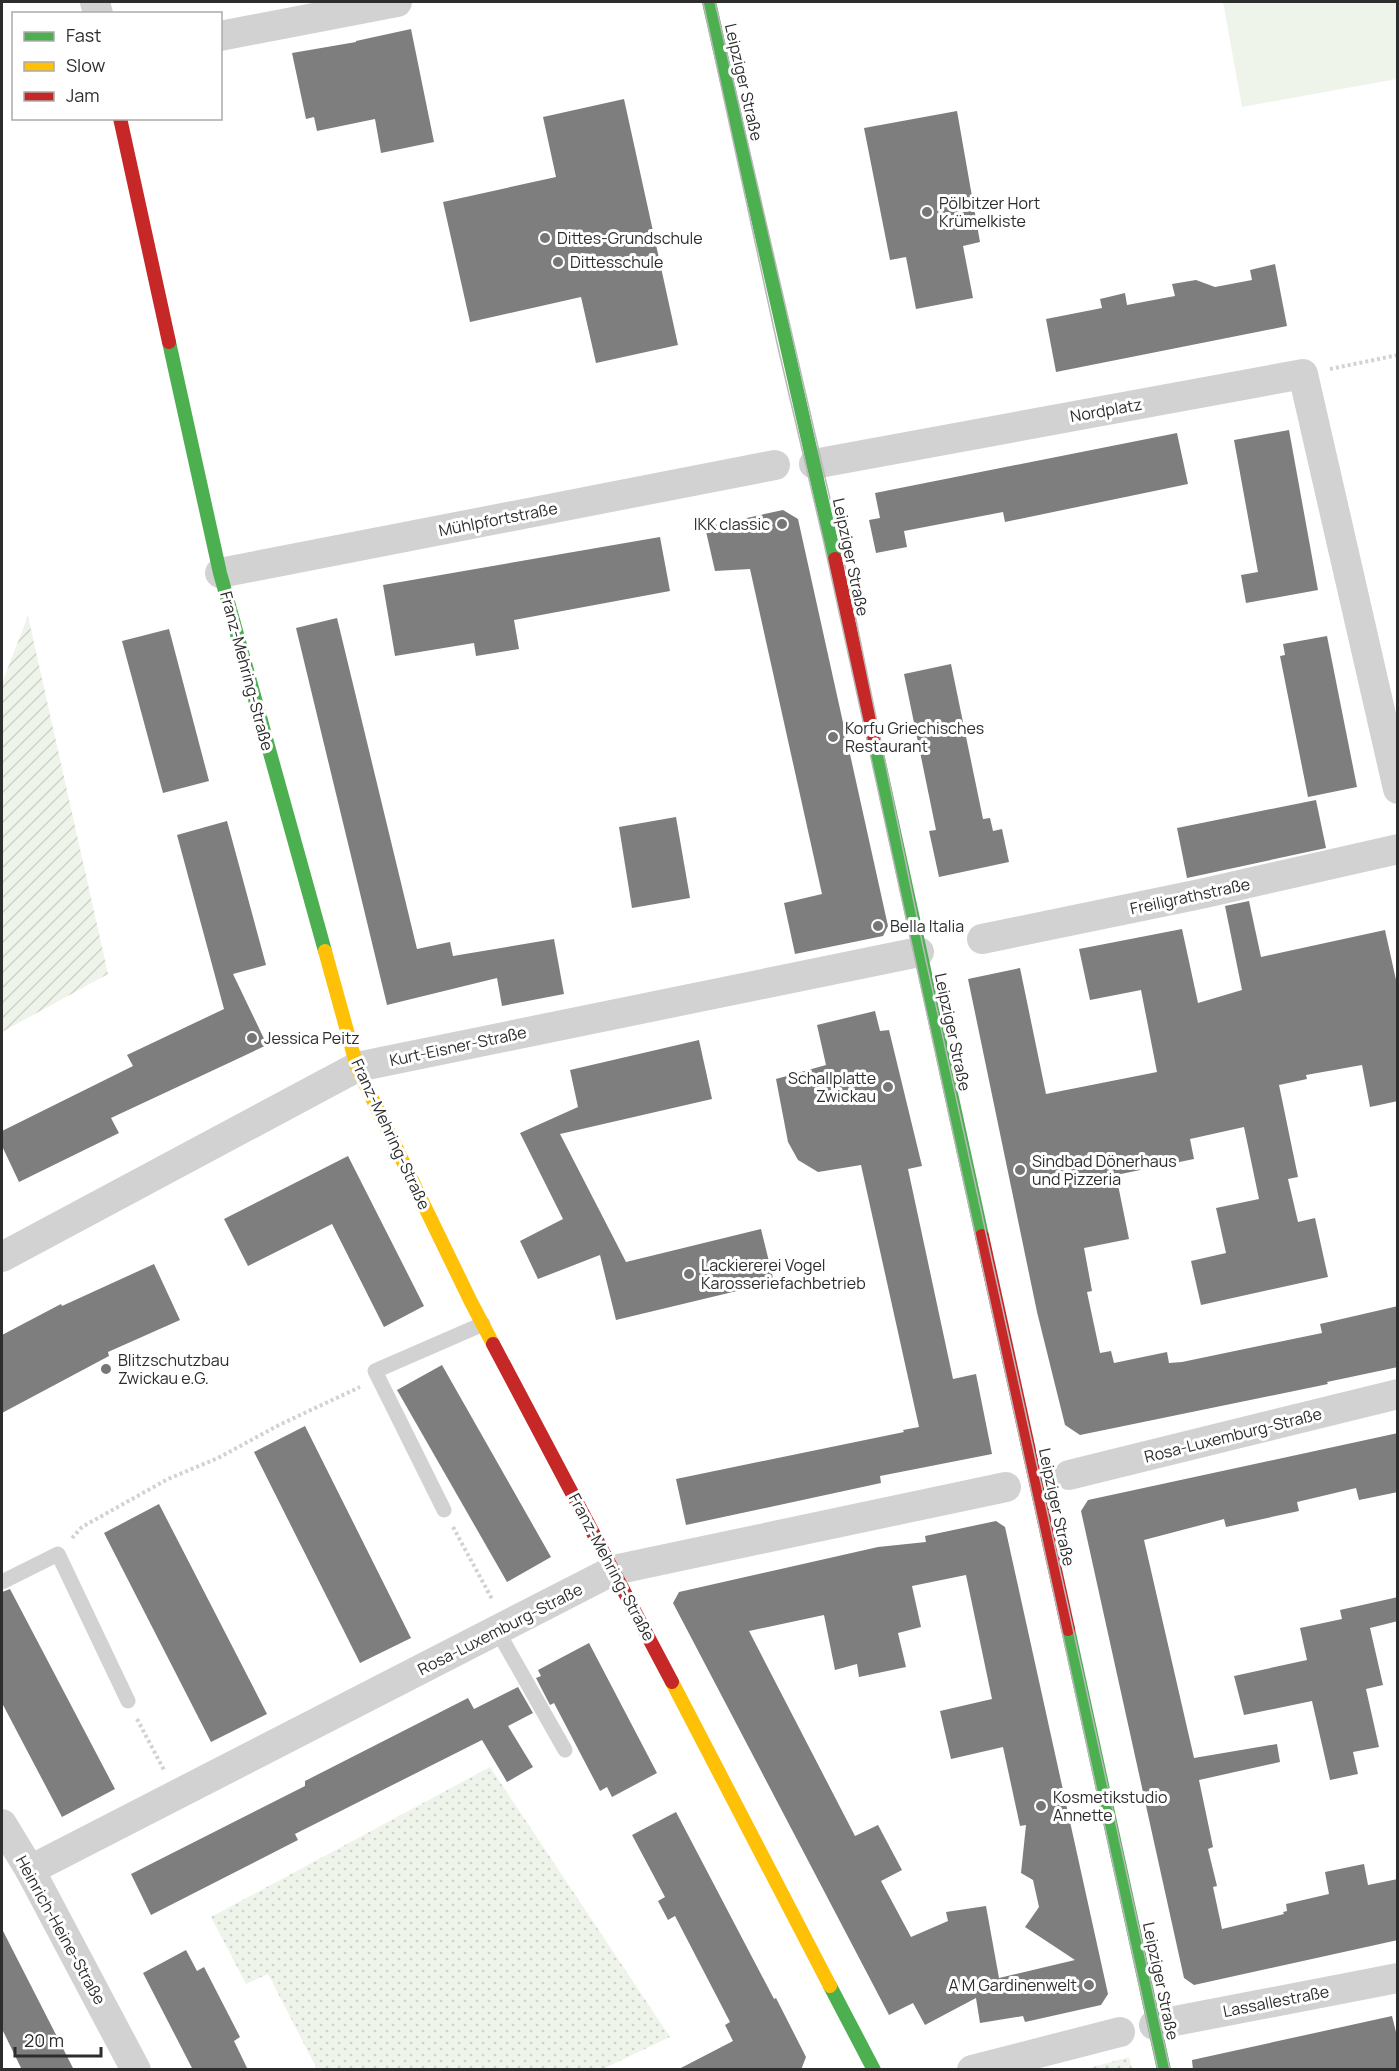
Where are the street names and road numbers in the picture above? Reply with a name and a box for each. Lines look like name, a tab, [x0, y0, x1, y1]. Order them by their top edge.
street label: Leipziger Straße	[720, 21, 768, 143]
street label: Nordplatz	[1068, 393, 1144, 427]
street label: Leipziger Straße	[828, 496, 874, 618]
street label: Mühlpfortstraße	[437, 497, 559, 541]
street label: Franz-Mehring-Straße	[215, 589, 279, 753]
street label: Freiligrathstraße	[1128, 873, 1252, 919]
street label: Leipziger Straße	[930, 971, 976, 1093]
street label: Kurt-Eisner-Straße	[388, 1021, 528, 1071]
street label: Franz-Mehring-Straße	[346, 1055, 436, 1213]
street label: Rosa-Luxemburg-Straße	[1142, 1402, 1324, 1468]
street label: Leipziger Straße	[1034, 1446, 1080, 1568]
street label: Franz-Mehring-Straße	[564, 1489, 660, 1645]
street label: Rosa-Luxemburg-Straße	[414, 1578, 586, 1680]
street label: Heinrich-Heine-Straße	[11, 1852, 111, 2008]
street label: Leipziger Straße	[1138, 1920, 1184, 2042]
street label: Lassallestraße	[1221, 1980, 1331, 2022]

